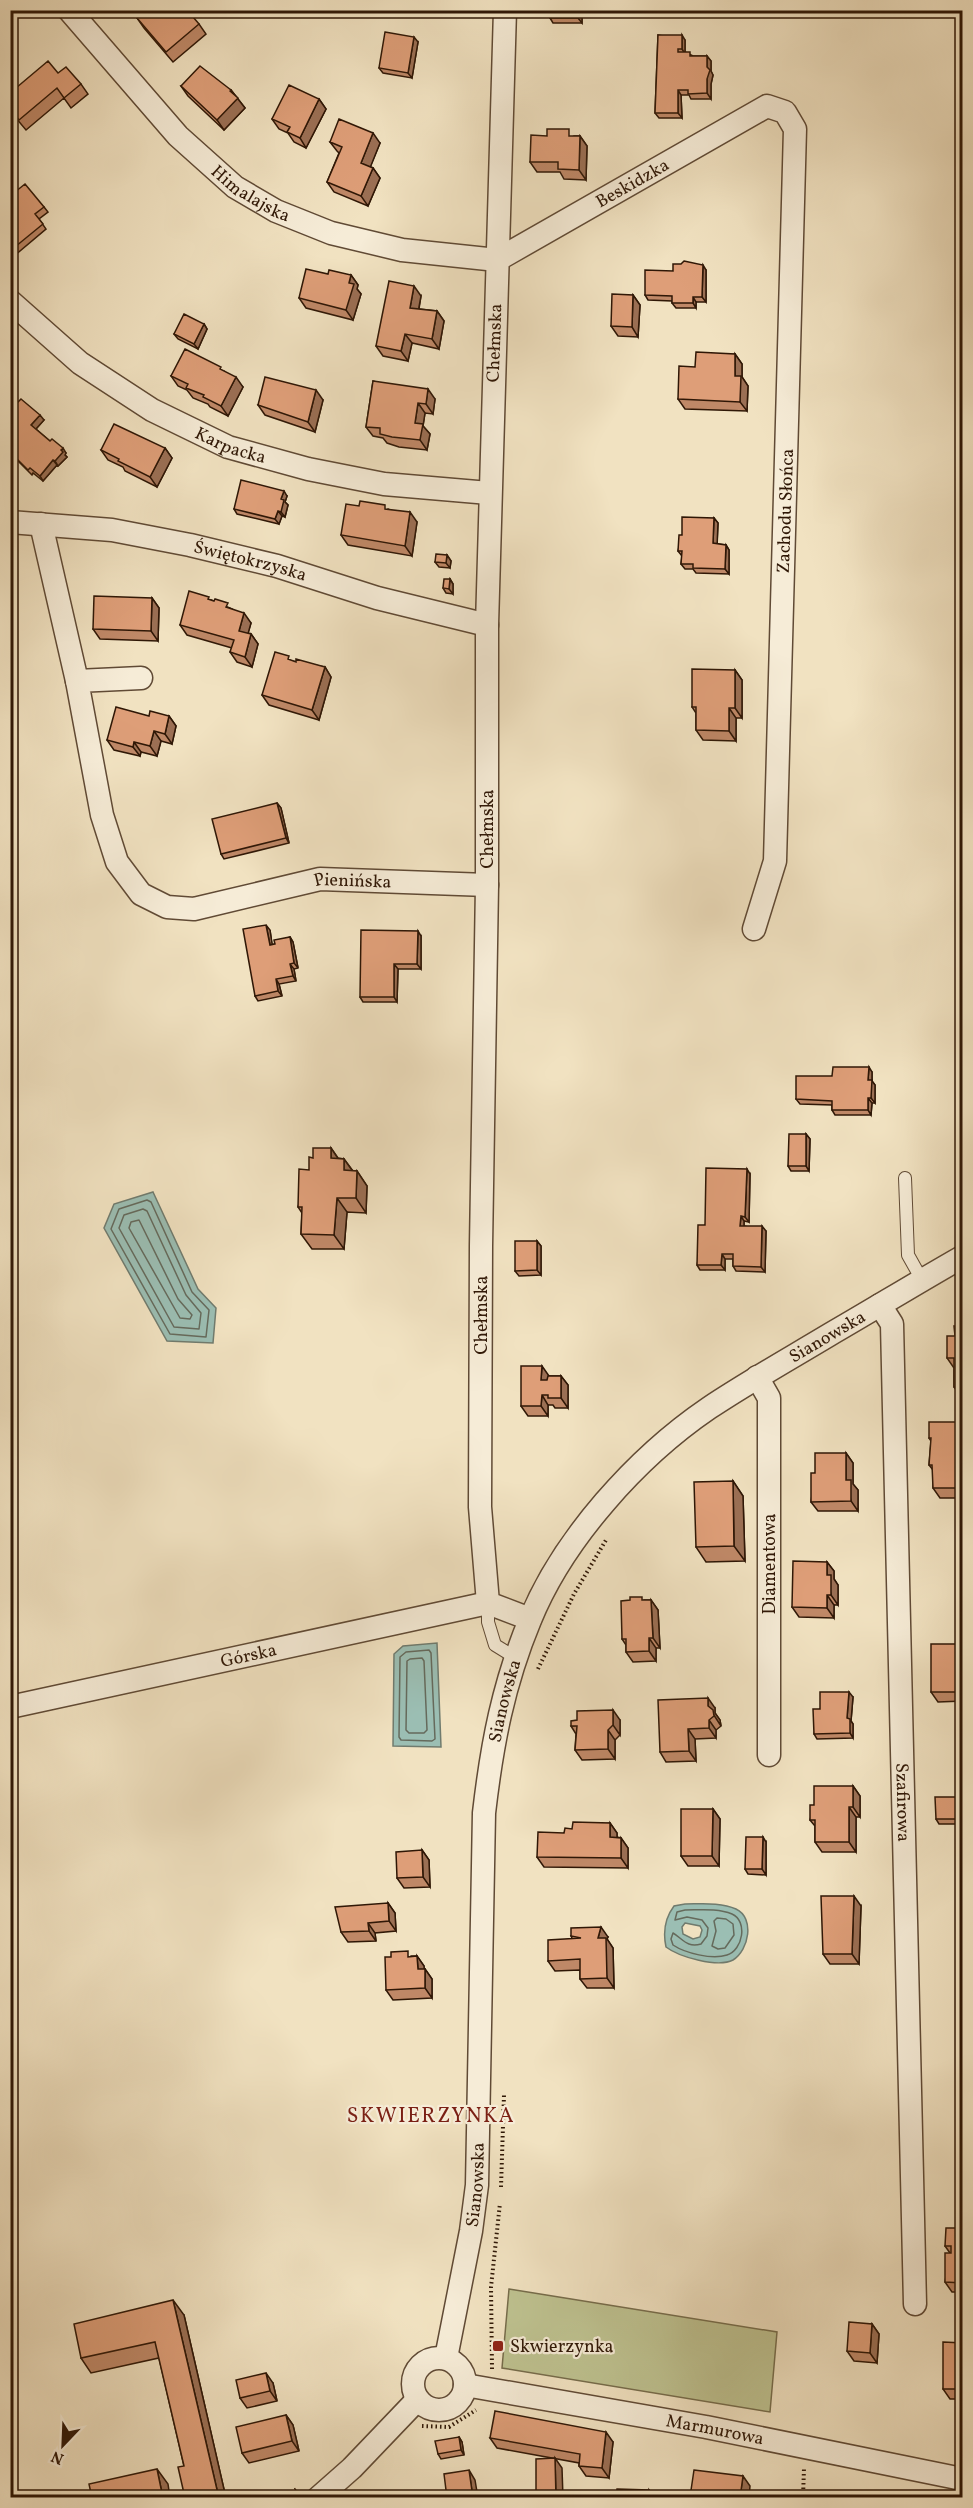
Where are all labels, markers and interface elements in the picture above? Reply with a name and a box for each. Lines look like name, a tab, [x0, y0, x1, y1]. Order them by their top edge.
street label: Beskidzka	[592, 153, 674, 215]
street label: Himalajska	[205, 160, 293, 229]
street label: Chełmska	[482, 303, 509, 383]
street label: Karpacka	[190, 422, 269, 471]
street label: Zachodu Słońca	[772, 448, 801, 574]
street label: Świętokrzyska	[191, 535, 310, 589]
street label: Chełmska	[476, 790, 501, 868]
street label: Pienińska	[311, 867, 392, 896]
street label: Chełmska	[470, 1276, 495, 1354]
street label: Sianowska	[785, 1305, 871, 1370]
street label: Diamentowa	[758, 1513, 783, 1615]
street label: Górska	[218, 1638, 279, 1675]
street label: Sianowska	[484, 1656, 528, 1745]
street label: Szafirowa	[888, 1763, 915, 1842]
district label: SKWIERZYNKA	[347, 2102, 515, 2131]
street label: Sianowska	[461, 2142, 492, 2229]
place label: Skwierzynka	[510, 2335, 613, 2360]
marker: Skwierzynka	[491, 2339, 505, 2353]
street label: Marmurowa	[664, 2409, 766, 2452]
north arrow	[33, 2415, 93, 2475]
text: N	[48, 2444, 68, 2469]

